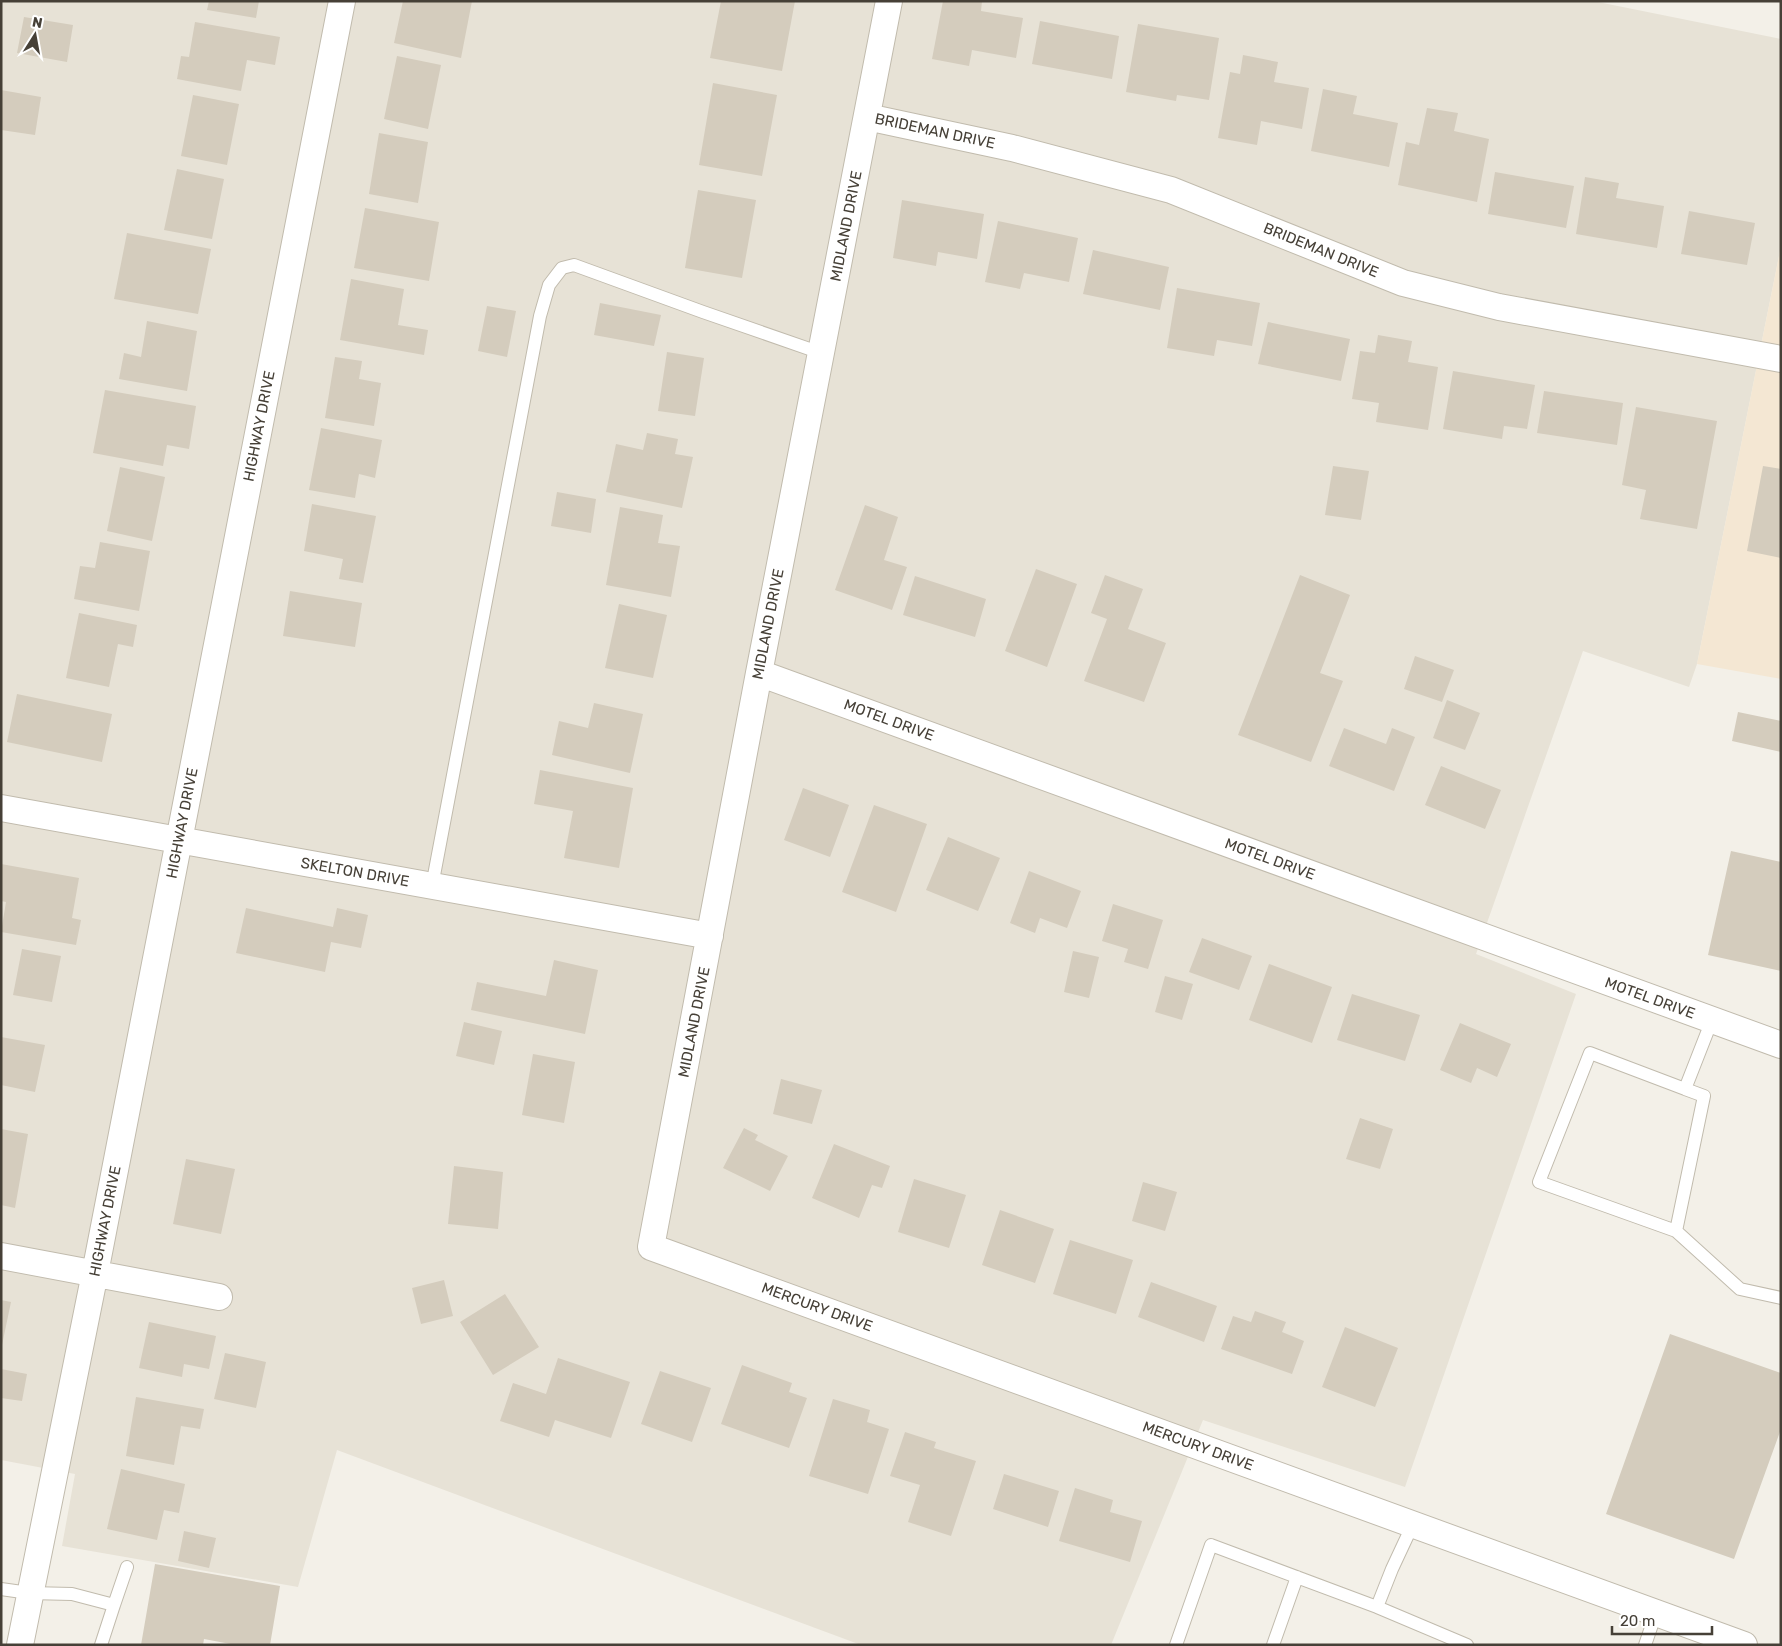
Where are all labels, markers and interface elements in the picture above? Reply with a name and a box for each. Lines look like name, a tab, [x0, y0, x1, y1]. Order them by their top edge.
north arrow	[10, 10, 60, 60]
text: N	[31, 13, 44, 32]
street label: BRIDEMAN DRIVE	[873, 109, 997, 153]
street label: MIDLAND DRIVE	[826, 169, 866, 283]
street label: BRIDEMAN DRIVE	[1261, 219, 1381, 281]
street label: HIGHWAY DRIVE	[239, 369, 279, 483]
street label: MIDLAND DRIVE	[748, 567, 788, 681]
street label: MOTEL DRIVE	[842, 695, 936, 745]
street label: HIGHWAY DRIVE	[162, 766, 202, 880]
street label: MOTEL DRIVE	[1223, 834, 1317, 884]
street label: SKELTON DRIVE	[299, 854, 411, 890]
street label: MIDLAND DRIVE	[674, 965, 714, 1079]
street label: MOTEL DRIVE	[1603, 973, 1697, 1023]
street label: HIGHWAY DRIVE	[85, 1164, 125, 1278]
street label: MERCURY DRIVE	[759, 1279, 875, 1335]
street label: MERCURY DRIVE	[1140, 1418, 1256, 1474]
scale bar	[1612, 1604, 1712, 1636]
text: 20 m	[1620, 1612, 1655, 1630]

